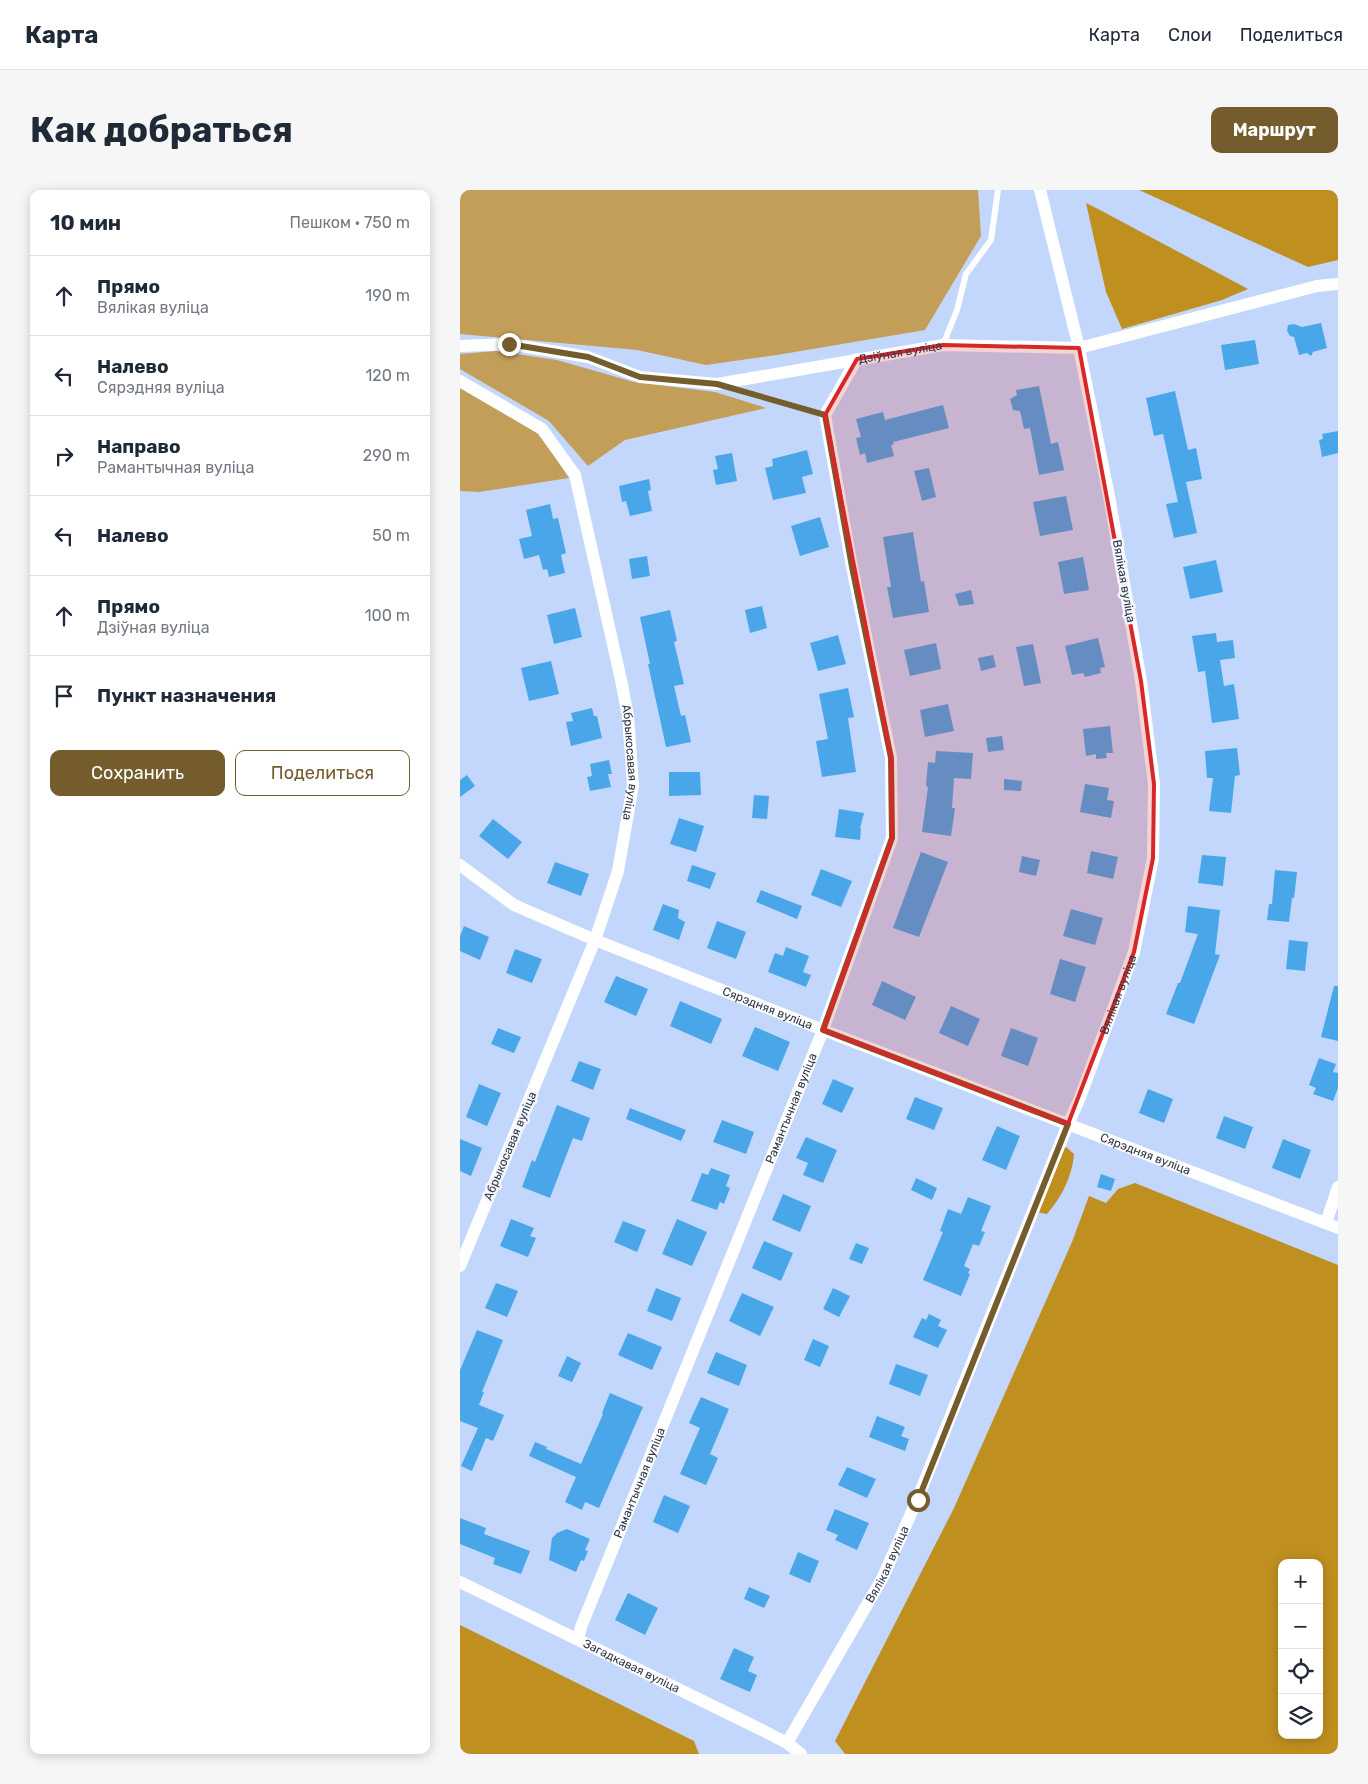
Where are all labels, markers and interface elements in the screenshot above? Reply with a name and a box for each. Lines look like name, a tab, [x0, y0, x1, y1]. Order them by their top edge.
text: Карта	[25, 21, 98, 49]
text: Карта	[1089, 24, 1140, 46]
text: Слои	[1168, 24, 1212, 46]
text: Поделиться	[1240, 24, 1343, 46]
button: Маршрут	[1211, 107, 1338, 153]
text: Как добраться	[30, 109, 293, 151]
text: 10 мин	[50, 210, 121, 235]
text: Пешком · 750 m	[290, 213, 410, 232]
text: Прямо	[97, 275, 160, 298]
icon: ahead	[50, 282, 78, 310]
text: 190 m	[365, 286, 410, 305]
text: Вялікая вуліца	[97, 298, 209, 317]
route end	[498, 333, 521, 356]
street label: Дзіўная вуліца	[857, 338, 943, 366]
text: Налево	[97, 355, 169, 378]
icon: left	[50, 362, 78, 390]
text: 120 m	[365, 366, 410, 385]
text: Сярэдняя вуліца	[97, 378, 225, 397]
text: Направо	[97, 435, 181, 458]
icon: right	[50, 442, 78, 470]
text: 290 m	[363, 446, 410, 465]
text: Рамантычная вуліца	[97, 458, 254, 477]
icon: left	[50, 522, 78, 550]
text: Налево	[97, 524, 169, 547]
text: 50 m	[372, 526, 410, 545]
street label: Вялікая вуліца	[1110, 539, 1138, 623]
text: Прямо	[97, 595, 160, 618]
icon: ahead	[50, 602, 78, 630]
text: 100 m	[365, 606, 410, 625]
text: Дзіўная вуліца	[97, 618, 210, 637]
icon: arrive	[50, 682, 78, 710]
text: Пункт назначения	[97, 684, 276, 707]
street label: Абрыкосавая вуліца	[619, 703, 640, 821]
button: Сохранить	[50, 750, 225, 796]
button: Поделиться	[235, 750, 410, 796]
street label: Вялікая вуліца	[1097, 953, 1139, 1036]
street label: Сярэдняя вуліца	[720, 984, 815, 1032]
street label: Рамантычная вуліца	[763, 1051, 820, 1166]
street label: Абрыкосавая вуліца	[481, 1090, 539, 1202]
street label: Сярэдняя вуліца	[1098, 1130, 1193, 1178]
street label: Рамантычная вуліца	[611, 1425, 668, 1540]
route start	[907, 1489, 930, 1512]
street label: Вялікая вуліца	[863, 1524, 912, 1605]
map controls	[1278, 1559, 1323, 1739]
button: +	[1278, 1559, 1323, 1604]
button: −	[1278, 1604, 1323, 1649]
street label: Загадкавая вуліца	[581, 1636, 682, 1696]
button: locate	[1278, 1649, 1323, 1694]
button: layers	[1278, 1694, 1323, 1739]

